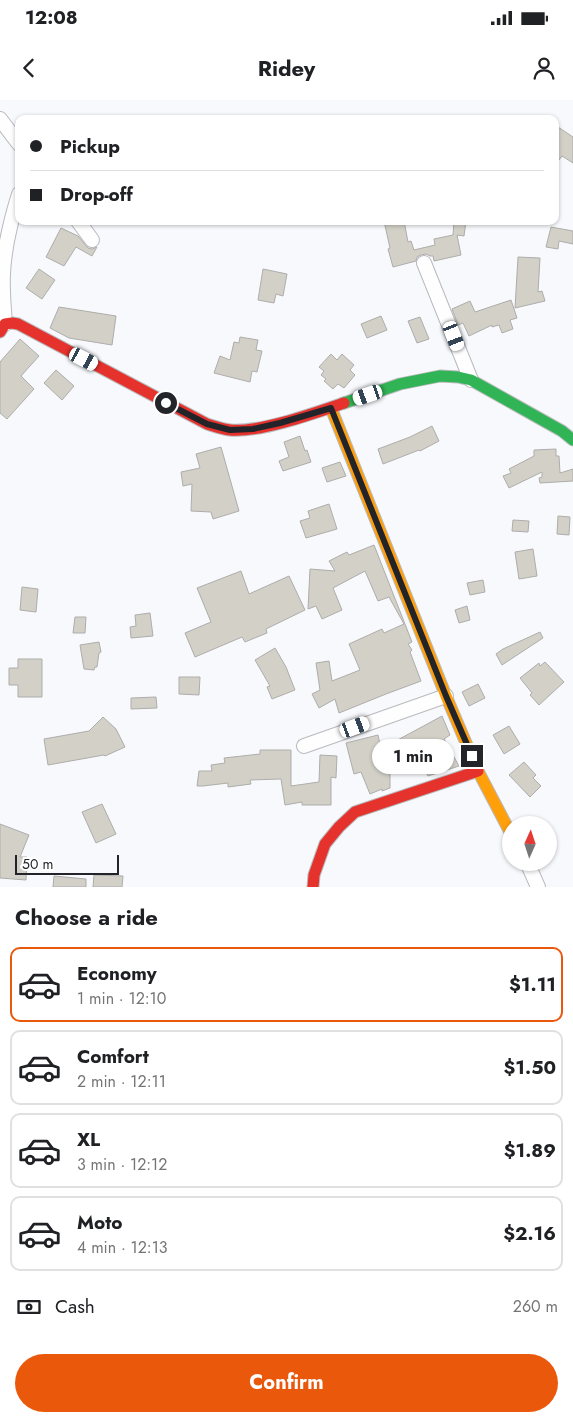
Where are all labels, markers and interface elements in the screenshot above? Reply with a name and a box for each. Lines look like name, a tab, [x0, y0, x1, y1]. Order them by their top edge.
text: 12:08	[25, 4, 78, 31]
text: Ridey	[258, 52, 315, 84]
icon: back	[15, 54, 43, 82]
icon: person	[530, 54, 558, 82]
text: Pickup	[60, 133, 120, 160]
text: Drop-off	[60, 181, 133, 208]
car	[441, 319, 466, 353]
car	[67, 345, 100, 373]
car	[351, 383, 384, 407]
route start	[155, 392, 177, 414]
car	[338, 715, 371, 739]
callout: 1 min	[372, 738, 454, 774]
text: 1 min	[393, 745, 433, 768]
route end	[461, 745, 483, 767]
north arrow	[502, 816, 558, 871]
map controls	[502, 816, 557, 871]
scale bar	[15, 852, 119, 875]
text: 50 m	[22, 854, 53, 874]
text: Choose a ride	[15, 901, 158, 933]
text: Economy	[77, 960, 157, 987]
icon: car	[17, 962, 62, 1007]
text: $1.11	[509, 971, 556, 998]
text: 1 min · 12:10	[77, 987, 166, 1010]
text: Comfort	[77, 1043, 149, 1070]
icon: car	[17, 1045, 62, 1090]
text: $1.50	[504, 1054, 556, 1081]
text: 2 min · 12:11	[77, 1070, 166, 1093]
text: XL	[77, 1126, 100, 1153]
icon: car	[17, 1128, 62, 1173]
text: $1.89	[504, 1137, 556, 1164]
text: 3 min · 12:12	[77, 1153, 167, 1176]
text: Moto	[77, 1209, 122, 1236]
icon: car	[17, 1211, 62, 1256]
text: $2.16	[503, 1220, 556, 1247]
text: 4 min · 12:13	[77, 1236, 168, 1259]
icon: cash	[15, 1293, 43, 1321]
text: Cash	[55, 1293, 95, 1320]
text: 260 m	[513, 1295, 558, 1318]
button: Confirm	[15, 1354, 558, 1412]

